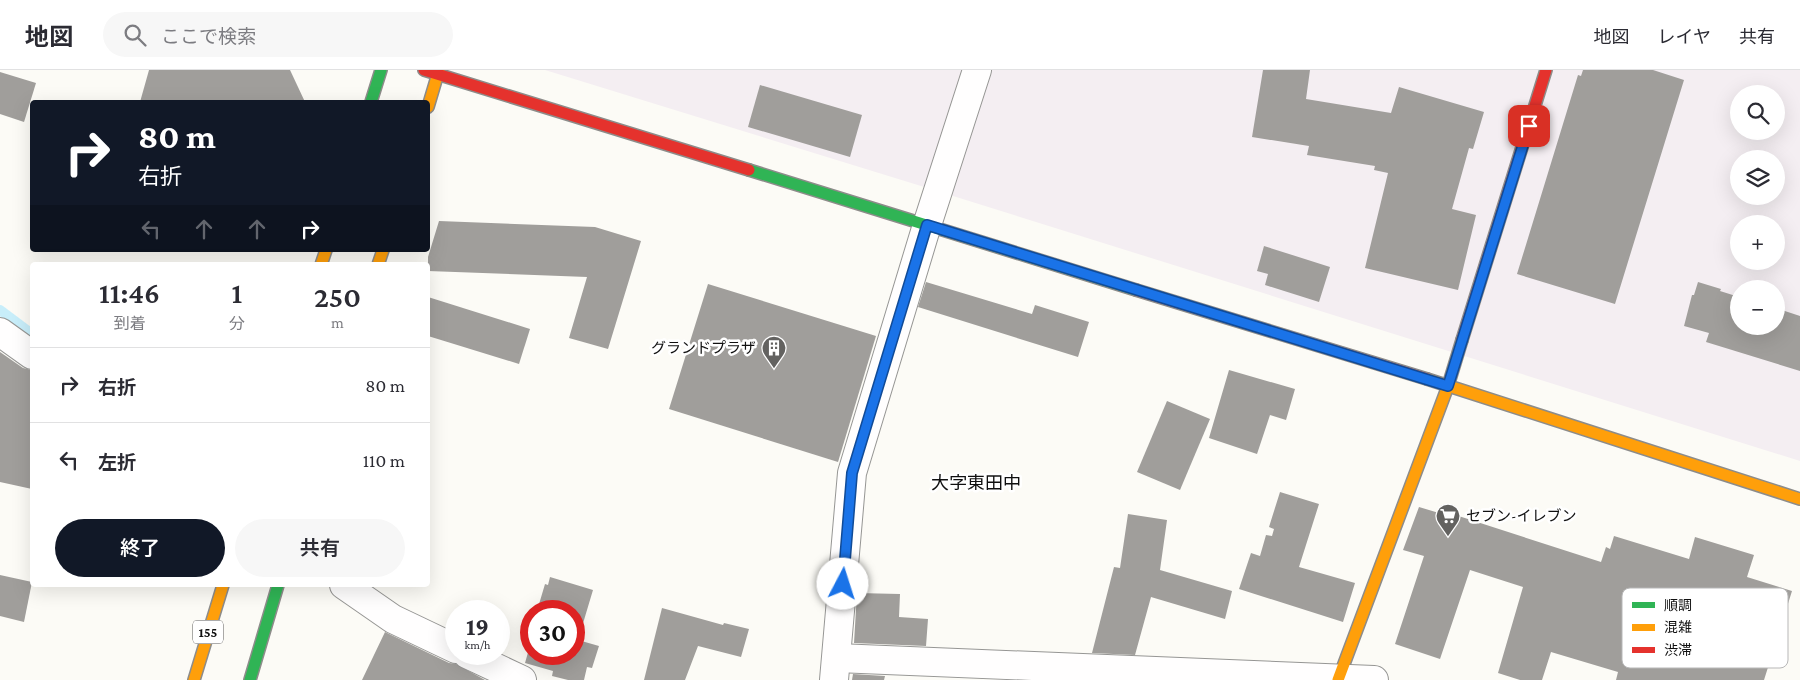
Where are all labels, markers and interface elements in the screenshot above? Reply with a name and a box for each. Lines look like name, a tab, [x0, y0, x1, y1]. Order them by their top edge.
search box	[103, 12, 453, 57]
icon: search	[121, 21, 149, 49]
text: 地図	[25, 23, 73, 50]
text: ここで検索	[161, 26, 256, 47]
text: 地図	[1594, 27, 1630, 47]
text: レイヤ	[1658, 27, 1711, 47]
text: 共有	[1739, 27, 1775, 47]
map controls	[1730, 85, 1785, 335]
button: search	[1730, 85, 1785, 140]
pin	[1508, 105, 1550, 147]
icon: arrive	[1515, 112, 1543, 140]
text: 80 m	[138, 117, 216, 156]
icon: right	[55, 120, 120, 185]
button: layers	[1730, 150, 1785, 205]
text: 右折	[138, 164, 182, 189]
icon: left	[137, 215, 165, 243]
icon: ahead	[190, 215, 218, 243]
icon: ahead	[243, 215, 271, 243]
icon: right	[296, 215, 324, 243]
button: +	[1730, 215, 1785, 270]
text: 11:46	[99, 276, 160, 309]
text: 1	[232, 276, 242, 309]
text: 250	[314, 280, 361, 313]
button: −	[1730, 280, 1785, 335]
text: m	[331, 314, 344, 331]
text: 到着	[113, 315, 145, 332]
text: 分	[229, 315, 245, 332]
building icon: グランドプラザ	[761, 335, 787, 369]
place label: グランドプラザ	[651, 340, 756, 356]
icon: right	[55, 371, 83, 399]
text: 80 m	[365, 375, 405, 396]
text: 右折	[98, 377, 136, 398]
icon: left	[55, 446, 83, 474]
text: 110 m	[363, 450, 405, 471]
text: 左折	[98, 452, 136, 473]
district label: 大字東田中	[931, 473, 1021, 493]
supermarket icon: セブン-イレブン	[1435, 503, 1461, 537]
place label: セブン-イレブン	[1466, 508, 1576, 524]
button: 終了	[55, 519, 225, 577]
button: 共有	[235, 519, 405, 577]
position arrow	[816, 557, 868, 609]
legend	[1622, 588, 1788, 668]
text: 順調	[1664, 597, 1692, 613]
speed limit sign: 30	[520, 600, 585, 665]
text: 19	[466, 613, 489, 640]
text: 混雑	[1664, 619, 1692, 635]
road number: 155	[193, 620, 223, 644]
text: km/h	[465, 638, 490, 652]
text: 渋滞	[1664, 642, 1692, 658]

